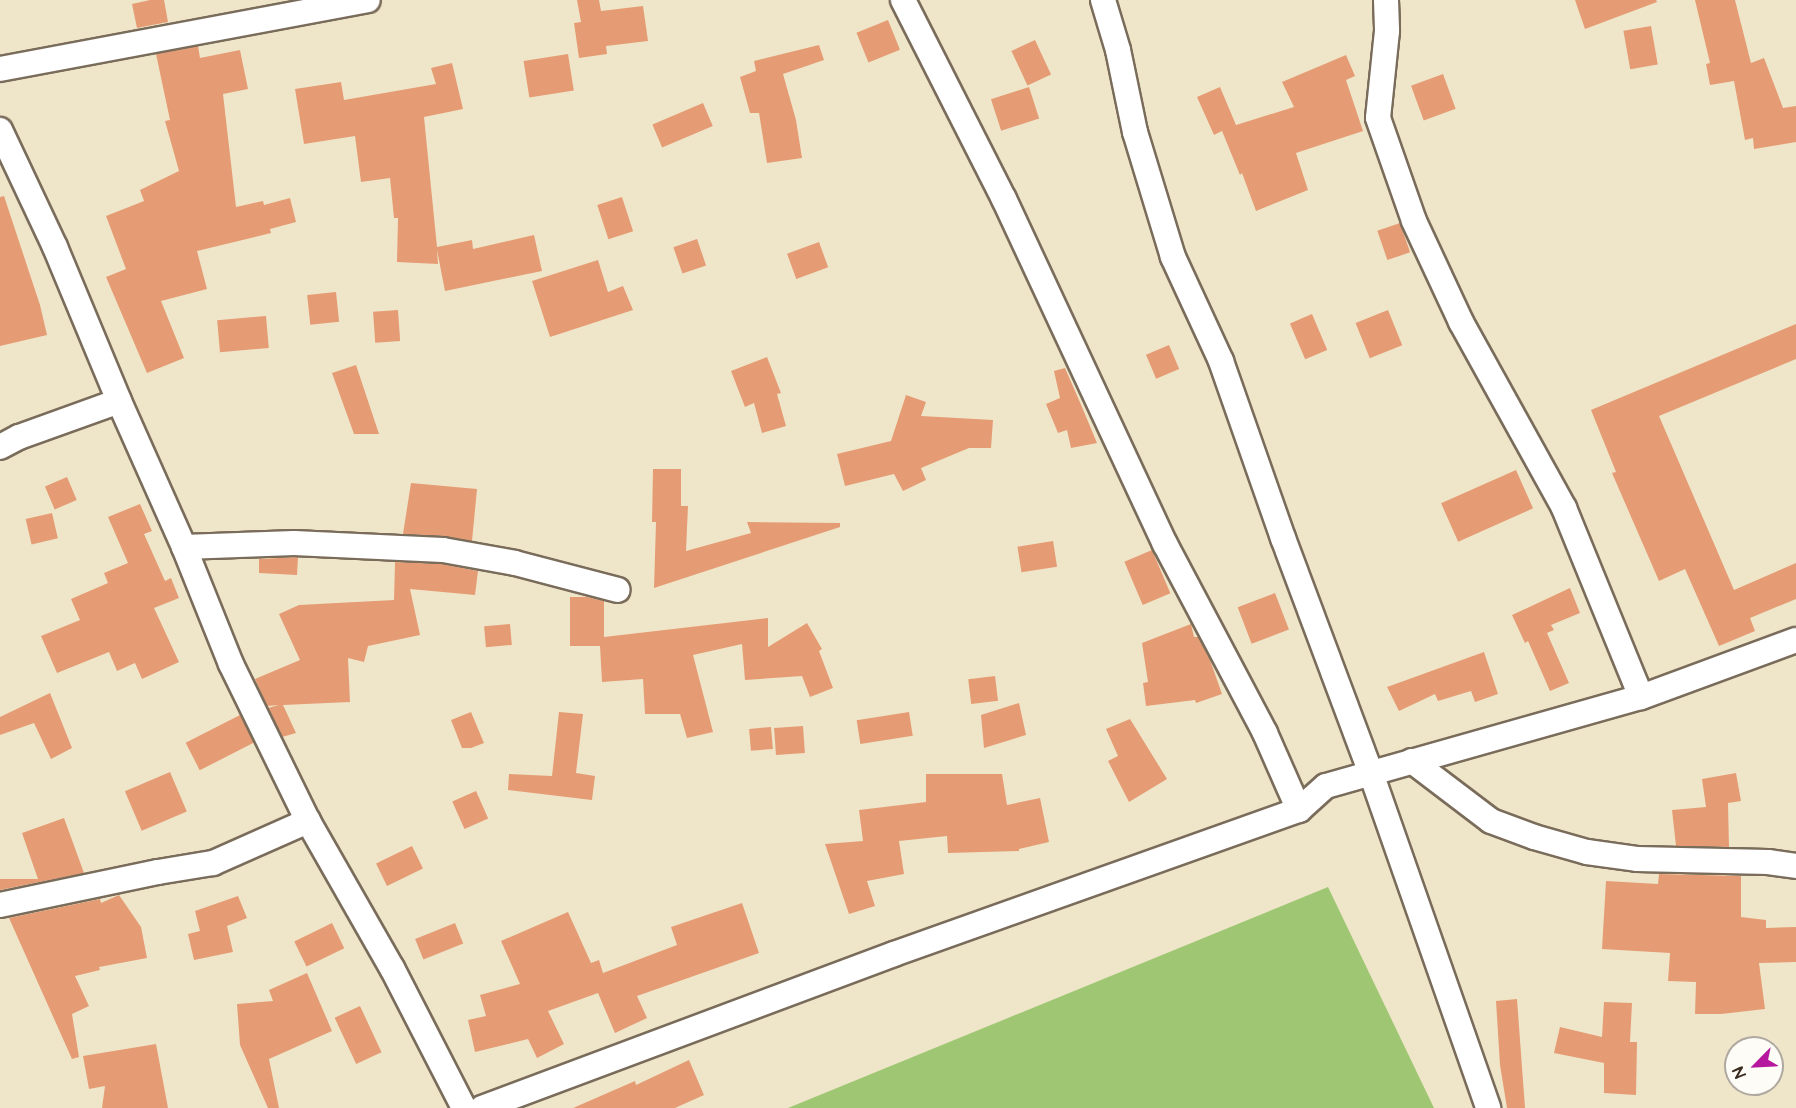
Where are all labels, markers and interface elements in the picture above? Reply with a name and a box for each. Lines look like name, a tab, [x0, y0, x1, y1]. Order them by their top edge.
north arrow	[1724, 1036, 1784, 1096]
text: N	[1727, 1063, 1751, 1082]

